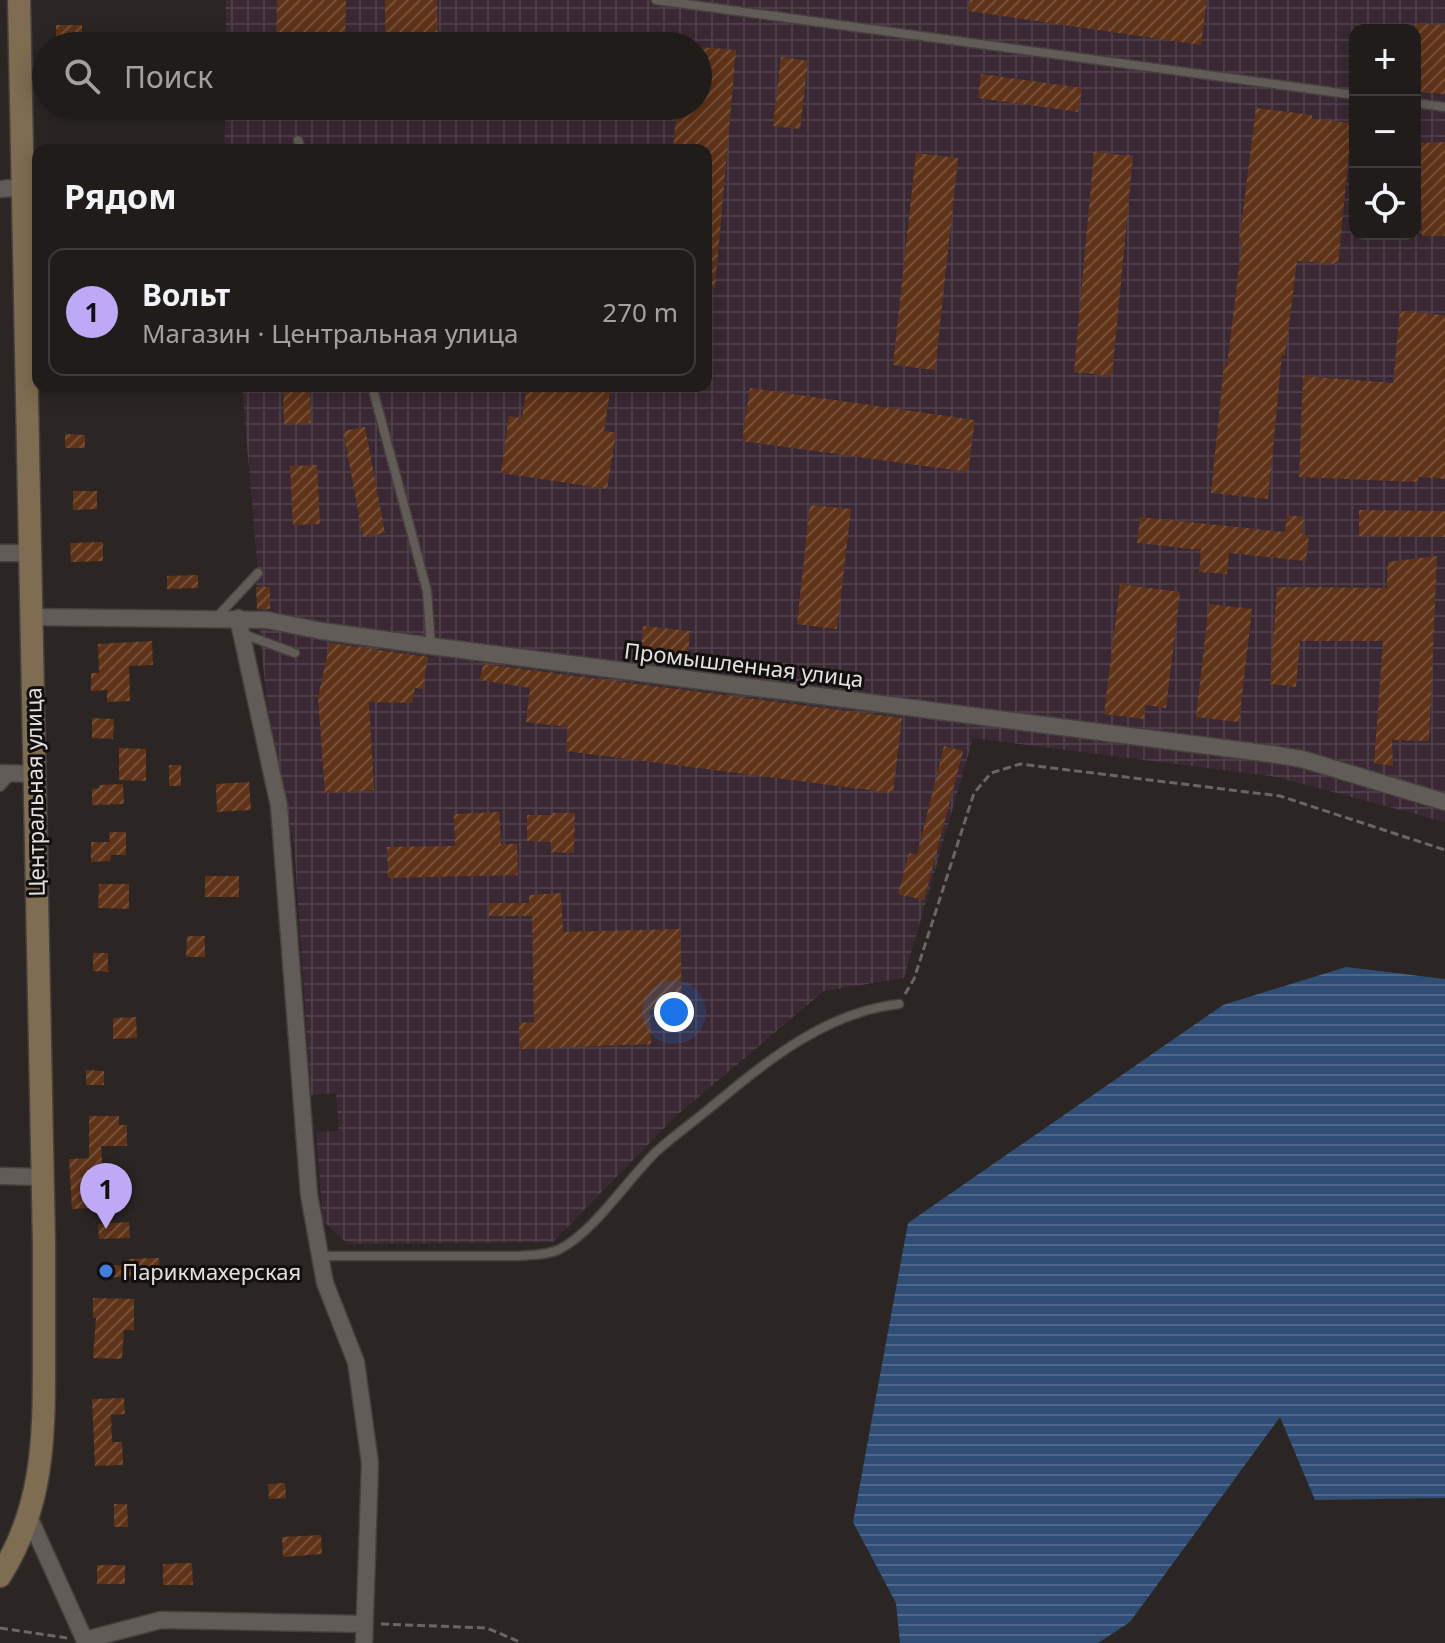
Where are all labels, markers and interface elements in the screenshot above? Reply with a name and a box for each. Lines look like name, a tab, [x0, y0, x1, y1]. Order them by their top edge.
map controls	[1349, 24, 1421, 240]
button: +	[1349, 24, 1421, 96]
search box	[32, 32, 712, 120]
icon: search	[60, 54, 104, 98]
text: Поиск	[124, 56, 213, 97]
button: −	[1349, 96, 1421, 168]
button: locate	[1349, 168, 1421, 240]
text: Рядом	[64, 173, 177, 219]
text: Вольт	[142, 274, 230, 315]
text: 1	[85, 294, 99, 330]
text: 270 m	[602, 294, 678, 330]
text: Магазин · Центральная улица	[142, 315, 518, 351]
street label: Промышленная улица	[623, 634, 865, 694]
street label: Центральная улица	[17, 687, 51, 897]
your location	[654, 992, 694, 1032]
pin: 1	[80, 1163, 132, 1229]
place label: Парикмахерская	[122, 1256, 301, 1286]
marker: Парикмахерская	[97, 1262, 115, 1280]

